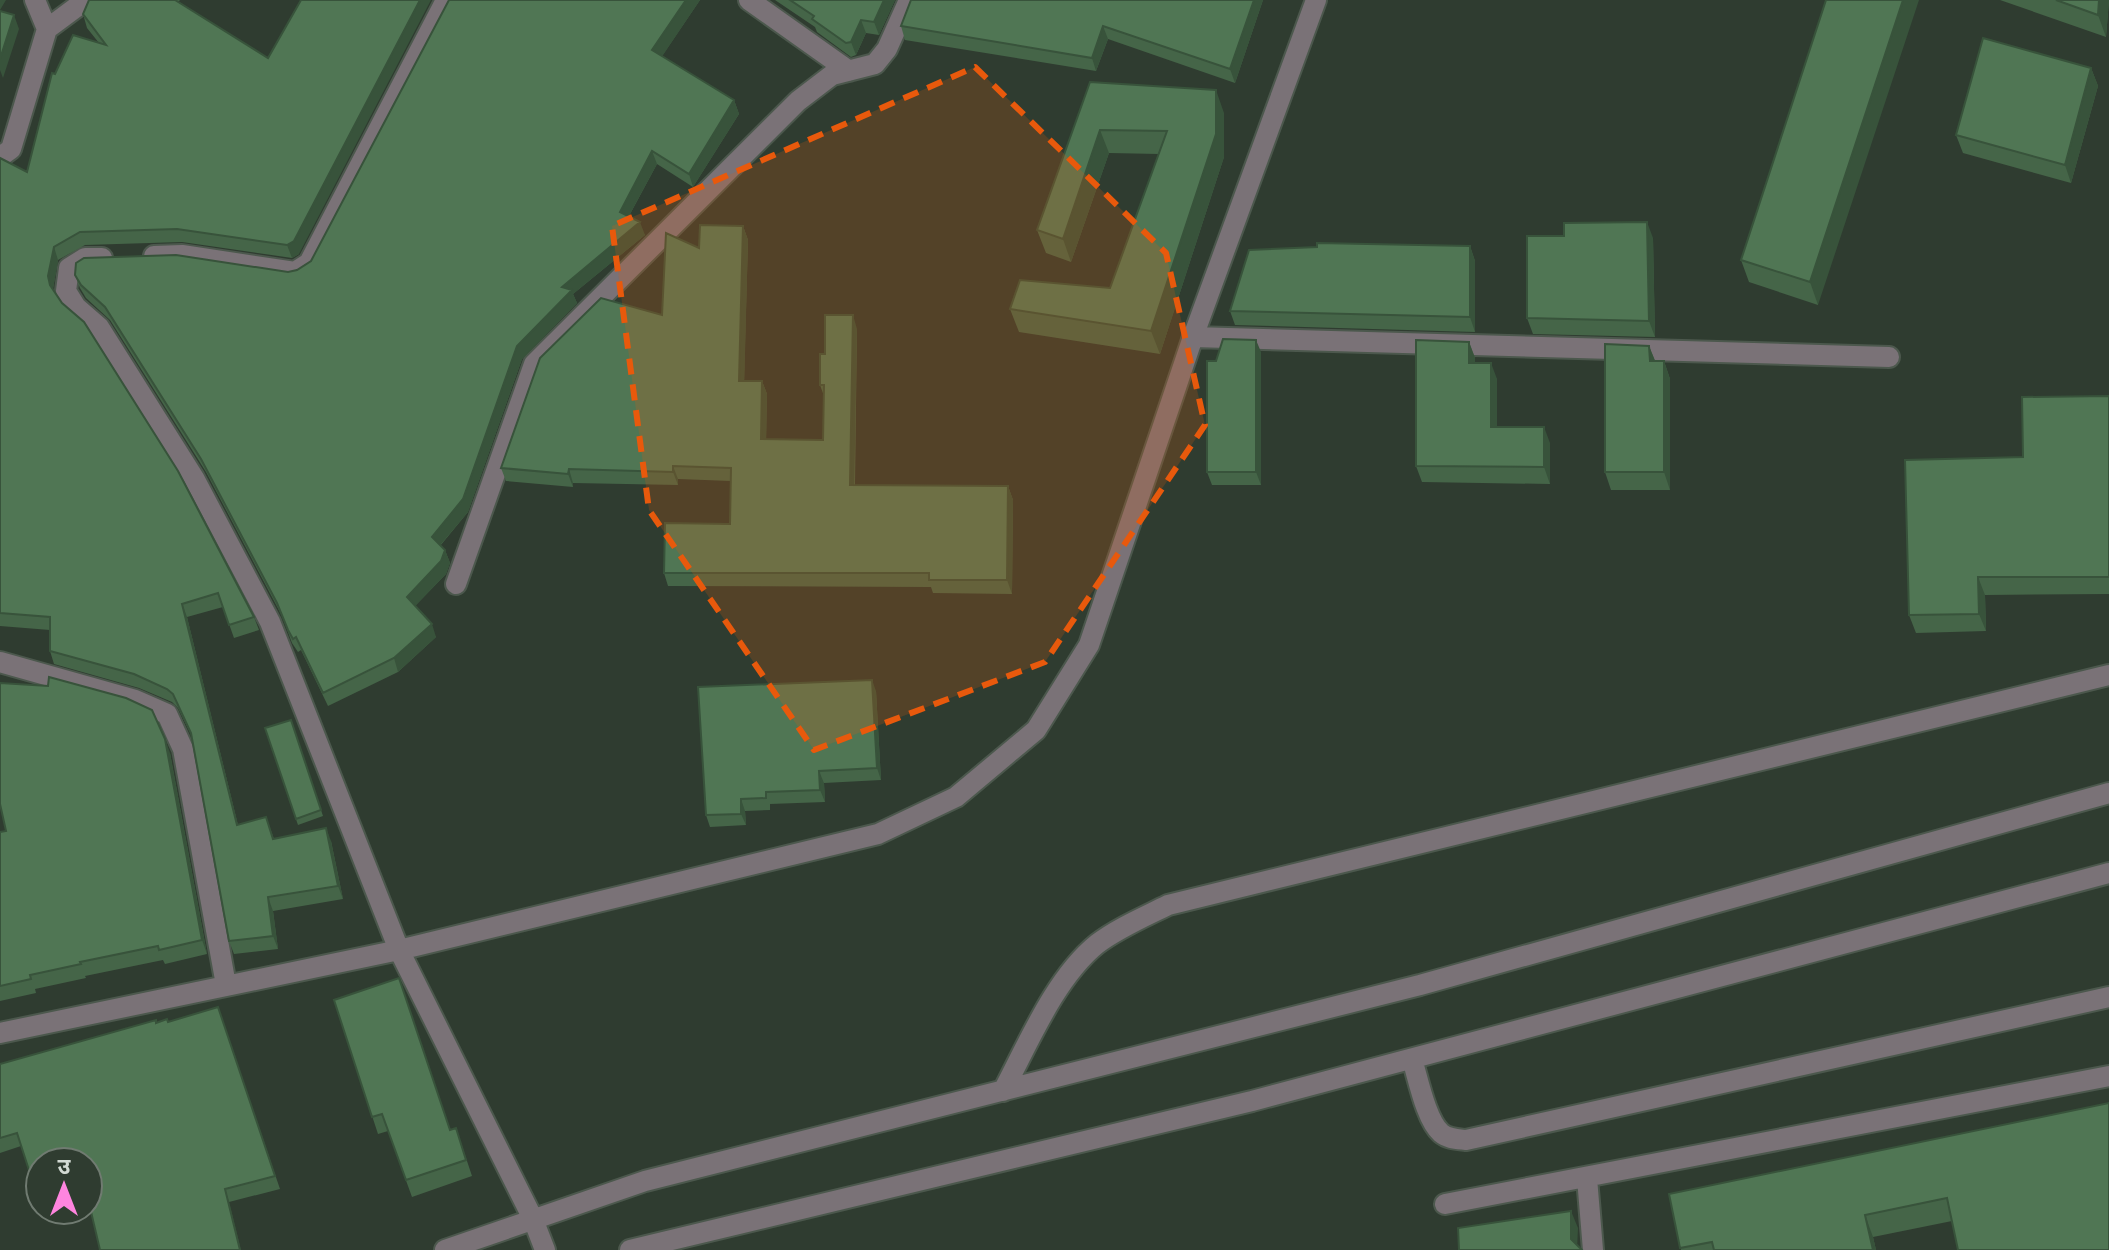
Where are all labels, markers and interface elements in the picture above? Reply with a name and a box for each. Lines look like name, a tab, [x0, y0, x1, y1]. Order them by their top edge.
north arrow	[24, 1146, 104, 1226]
text: उ	[58, 1153, 72, 1180]

